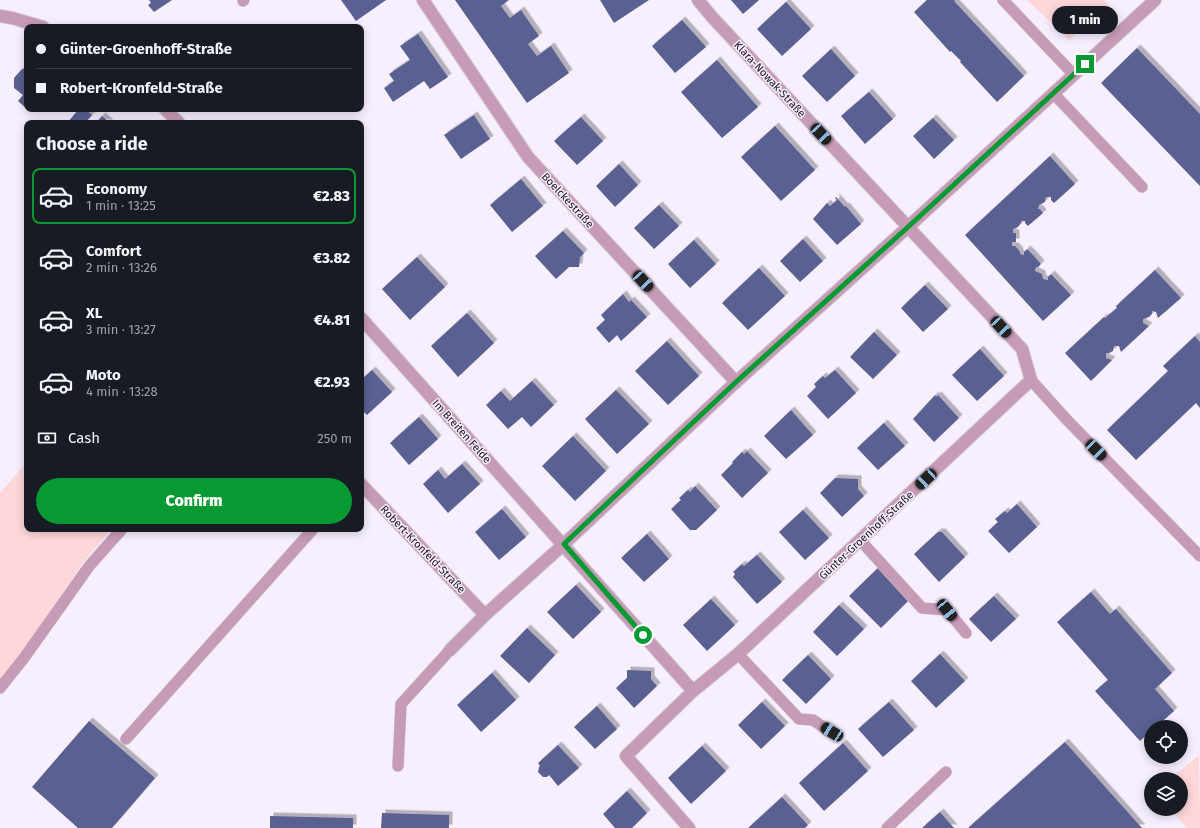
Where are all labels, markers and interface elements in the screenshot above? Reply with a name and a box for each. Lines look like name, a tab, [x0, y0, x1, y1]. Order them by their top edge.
callout: 1 min	[1052, 6, 1118, 34]
text: 1 min	[1069, 12, 1101, 27]
street label: Klara-Nowak-Straße	[731, 39, 808, 120]
text: Günter-Groenhoff-Straße	[60, 40, 232, 58]
route end	[1076, 55, 1094, 73]
text: Robert-Kronfeld-Straße	[60, 79, 223, 97]
car	[808, 121, 834, 147]
text: Choose a ride	[36, 133, 148, 155]
street label: Boelckestraße	[539, 170, 596, 231]
icon: car	[38, 178, 74, 214]
text: Economy	[86, 180, 147, 198]
text: €2.83	[313, 187, 350, 205]
text: 1 min · 13:25	[86, 198, 156, 213]
icon: car	[38, 240, 74, 276]
text: Comfort	[86, 242, 142, 260]
text: €3.82	[313, 249, 350, 267]
text: 2 min · 13:26	[86, 260, 157, 275]
car	[630, 268, 656, 294]
icon: car	[38, 302, 74, 338]
text: XL	[86, 304, 102, 322]
text: €4.81	[314, 311, 350, 329]
car	[988, 314, 1014, 340]
text: 3 min · 13:27	[86, 322, 156, 337]
icon: car	[38, 364, 74, 400]
text: Moto	[86, 366, 121, 384]
text: €2.93	[314, 373, 350, 391]
text: 4 min · 13:28	[86, 384, 158, 399]
street label: Im Breiten Felde	[430, 397, 494, 466]
icon: cash	[36, 427, 58, 449]
text: Cash	[68, 429, 100, 447]
text: 250 m	[317, 431, 352, 446]
car	[1083, 437, 1109, 463]
car	[913, 466, 939, 492]
button: Confirm	[36, 478, 352, 524]
street label: Günter-Groenhoff-Straße	[817, 488, 916, 582]
street label: Robert-Kronfeld-Straße	[377, 503, 468, 596]
car	[935, 597, 959, 623]
route start	[634, 626, 652, 644]
car	[819, 720, 845, 744]
map controls	[1144, 720, 1188, 816]
button: locate	[1144, 720, 1188, 764]
button: layers	[1144, 772, 1188, 816]

